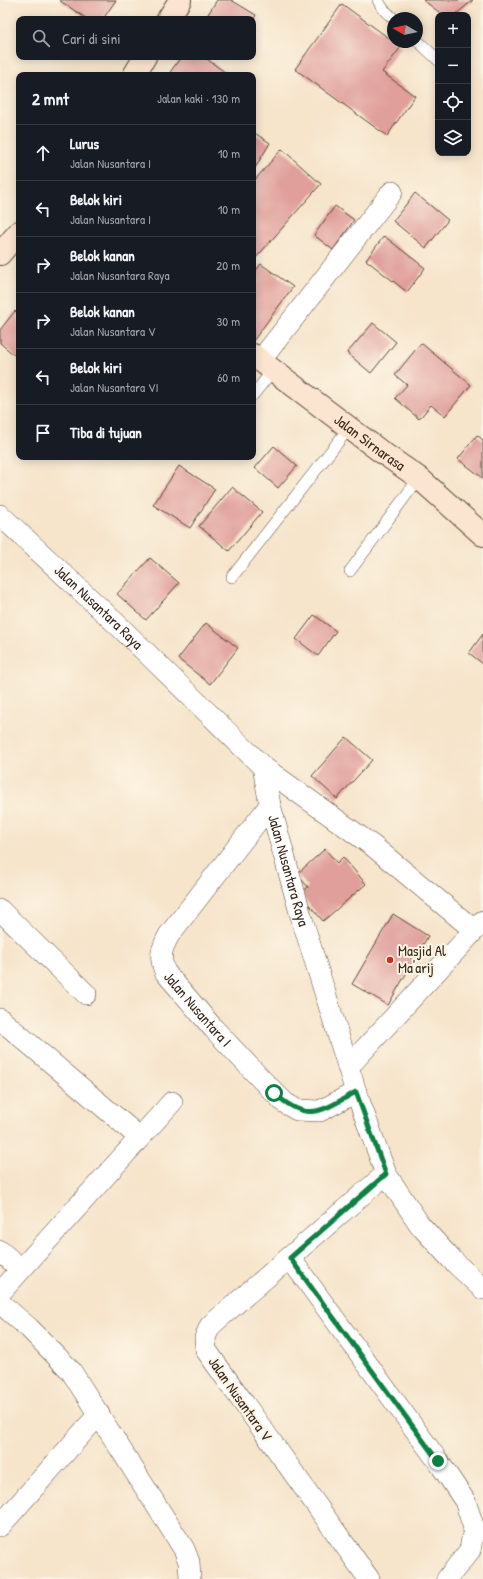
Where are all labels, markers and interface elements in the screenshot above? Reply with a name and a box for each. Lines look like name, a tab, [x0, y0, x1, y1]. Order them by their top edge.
north arrow	[387, 12, 423, 48]
map controls	[435, 12, 471, 156]
button: +	[435, 12, 471, 48]
search box	[16, 16, 256, 60]
icon: search	[30, 27, 52, 49]
text: Cari di sini	[62, 28, 121, 49]
button: −	[435, 48, 471, 84]
button: locate	[435, 84, 471, 120]
text: 2 mnt	[32, 87, 69, 110]
text: Jalan kaki · 130 m	[157, 89, 240, 107]
button: layers	[435, 120, 471, 156]
text: Lurus	[70, 133, 99, 154]
icon: ahead	[32, 142, 54, 164]
text: 10 m	[218, 144, 240, 162]
text: Jalan Nusantara I	[70, 154, 151, 172]
text: Belok kiri	[70, 189, 122, 210]
icon: left	[32, 198, 54, 220]
text: 10 m	[218, 200, 240, 218]
text: Jalan Nusantara I	[70, 210, 151, 228]
text: Belok kanan	[70, 245, 135, 266]
icon: right	[32, 254, 54, 276]
text: 20 m	[216, 256, 240, 274]
text: Jalan Nusantara Raya	[70, 266, 170, 284]
text: Belok kanan	[70, 301, 135, 322]
icon: right	[32, 310, 54, 332]
text: 30 m	[217, 312, 240, 330]
text: Jalan Nusantara V	[70, 322, 155, 340]
text: Belok kiri	[70, 357, 122, 378]
icon: left	[32, 366, 54, 388]
text: 60 m	[217, 368, 240, 386]
text: Jalan Nusantara VI	[70, 378, 158, 396]
street label: Jalan Sirnarasa	[330, 409, 410, 476]
icon: arrive	[32, 422, 54, 444]
text: Tiba di tujuan	[70, 422, 142, 443]
street label: Jalan Nusantara Raya	[50, 560, 148, 654]
street label: Jalan Nusantara Raya	[263, 812, 315, 929]
place label: Masjid Al Ma'arij	[398, 940, 446, 978]
marker: Masjid Al Ma'arij	[385, 955, 395, 965]
street label: Jalan Nusantara I	[159, 967, 237, 1051]
route start	[265, 1084, 283, 1102]
street label: Jalan Nusantara V	[204, 1352, 278, 1446]
route end	[429, 1452, 447, 1470]

